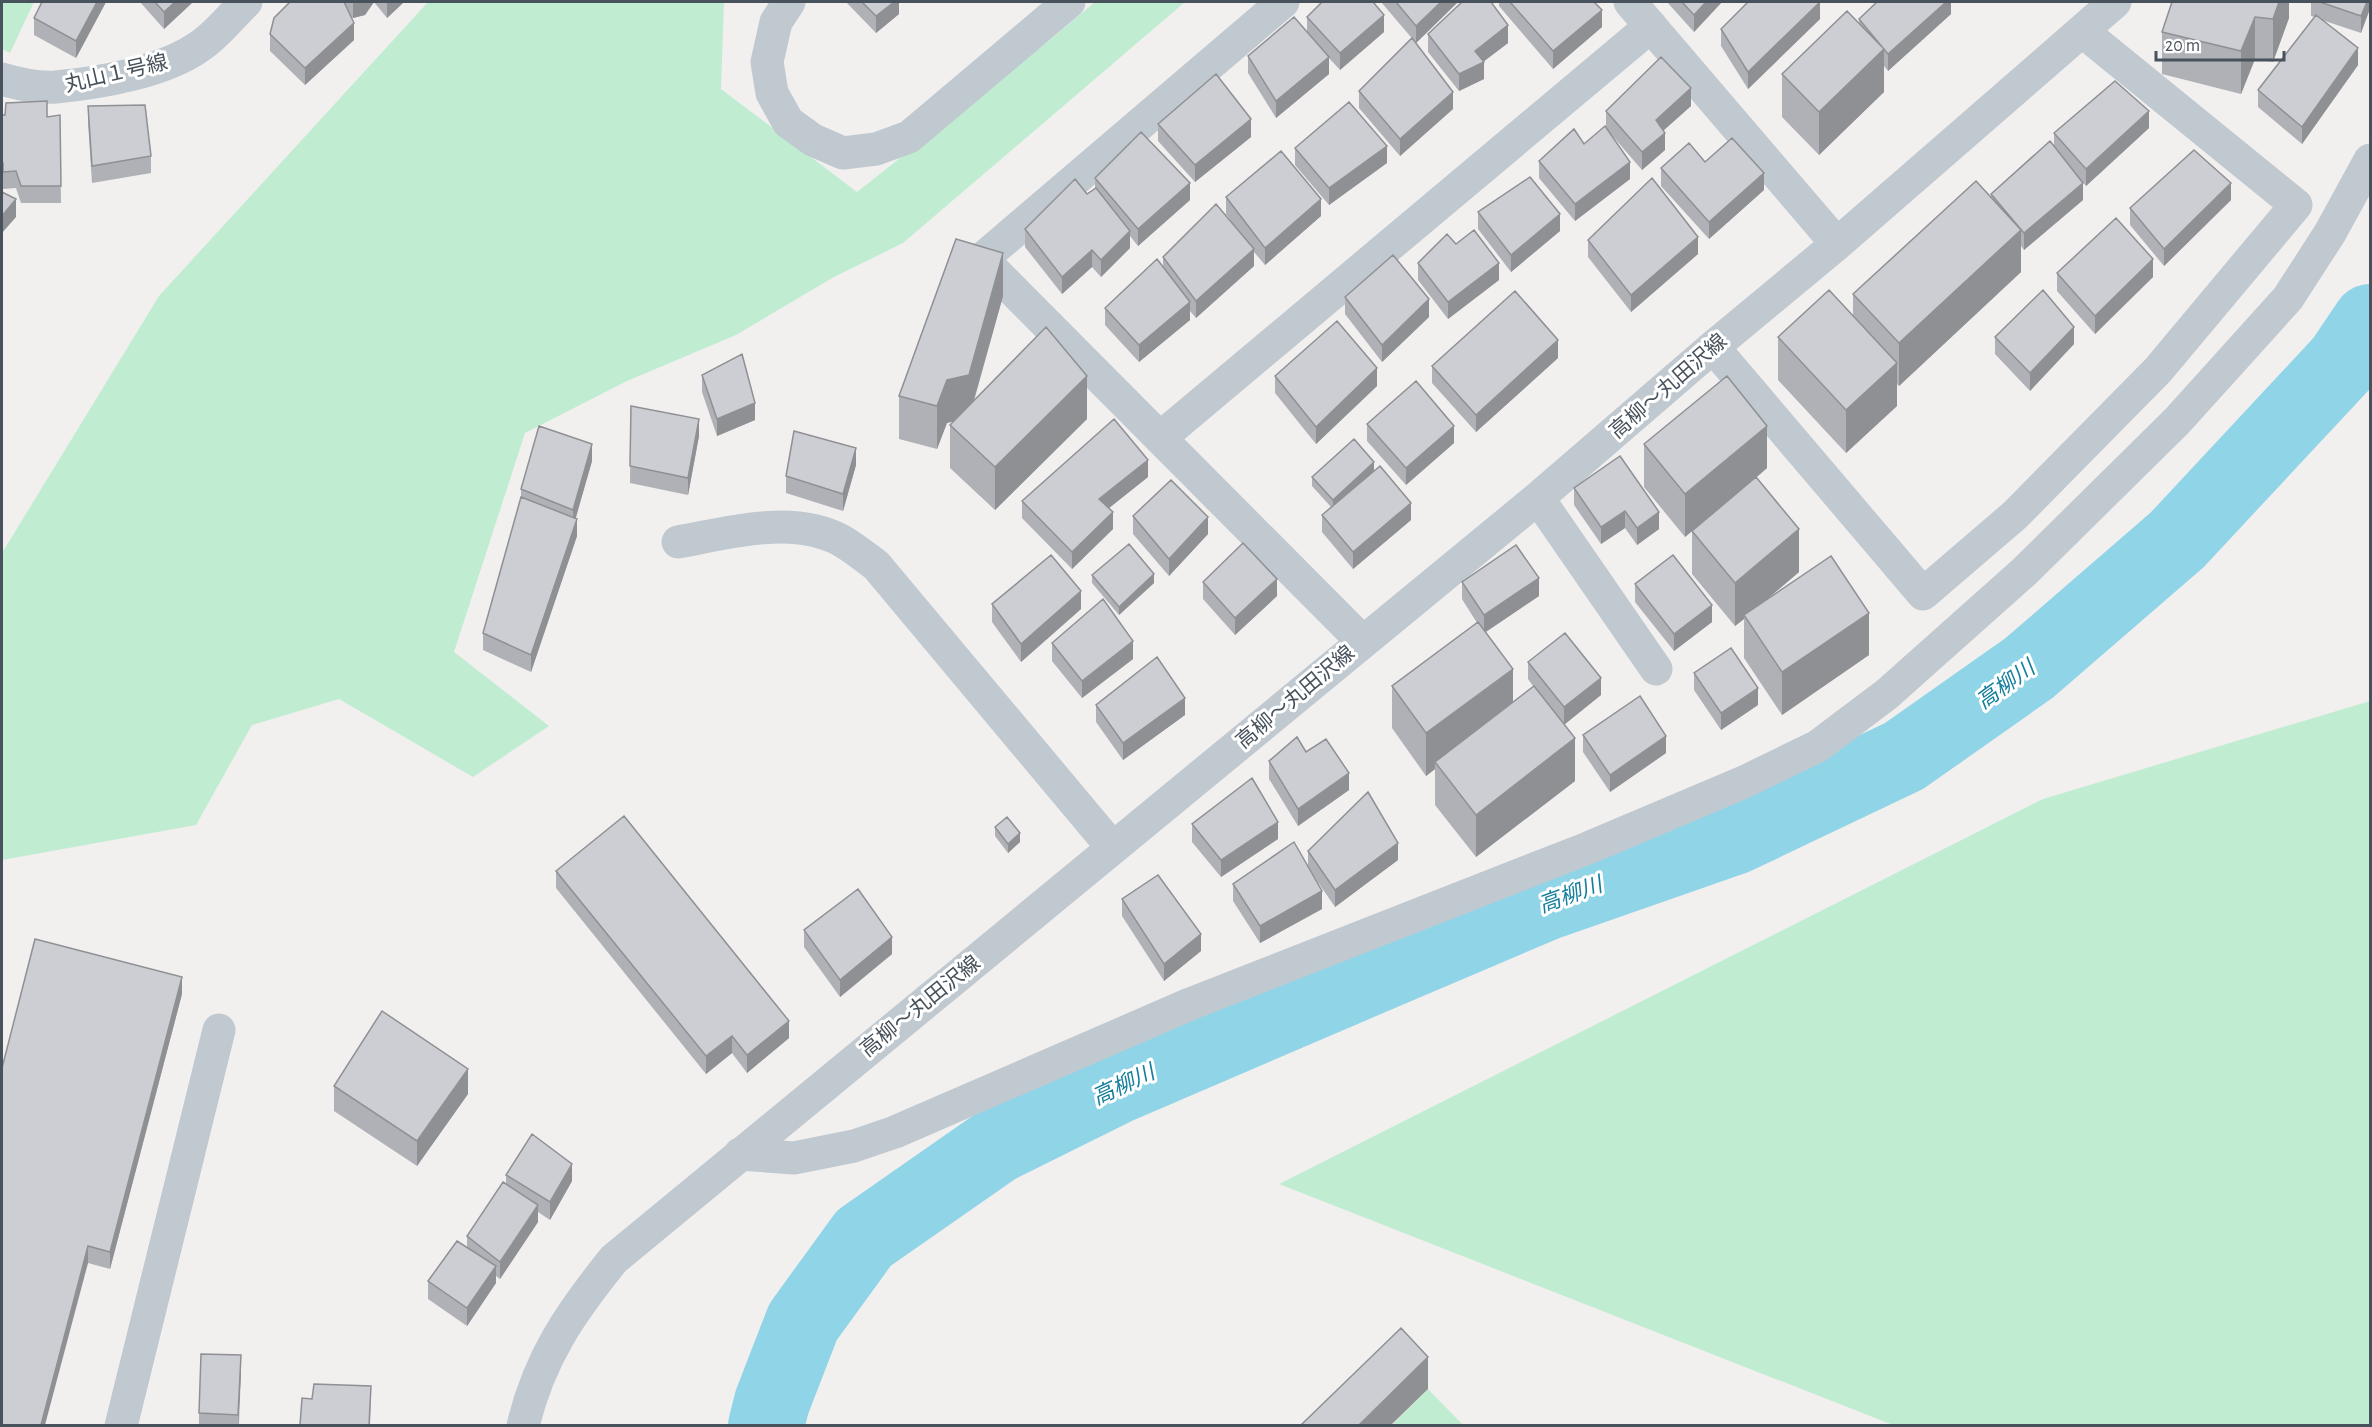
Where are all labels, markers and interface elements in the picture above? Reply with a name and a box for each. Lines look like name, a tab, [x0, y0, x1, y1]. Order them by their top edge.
scale bar	[2156, 24, 2284, 62]
text: 20 m	[2165, 37, 2200, 55]
street label: 丸山１号線	[62, 50, 170, 96]
street label: 高柳～丸田沢線	[1605, 329, 1731, 443]
street label: 高柳～丸田沢線	[1232, 641, 1358, 753]
water label: 高柳川	[1972, 655, 2040, 713]
water label: 高柳川	[1535, 872, 1607, 917]
street label: 高柳～丸田沢線	[856, 951, 984, 1061]
water label: 高柳川	[1088, 1059, 1160, 1109]

